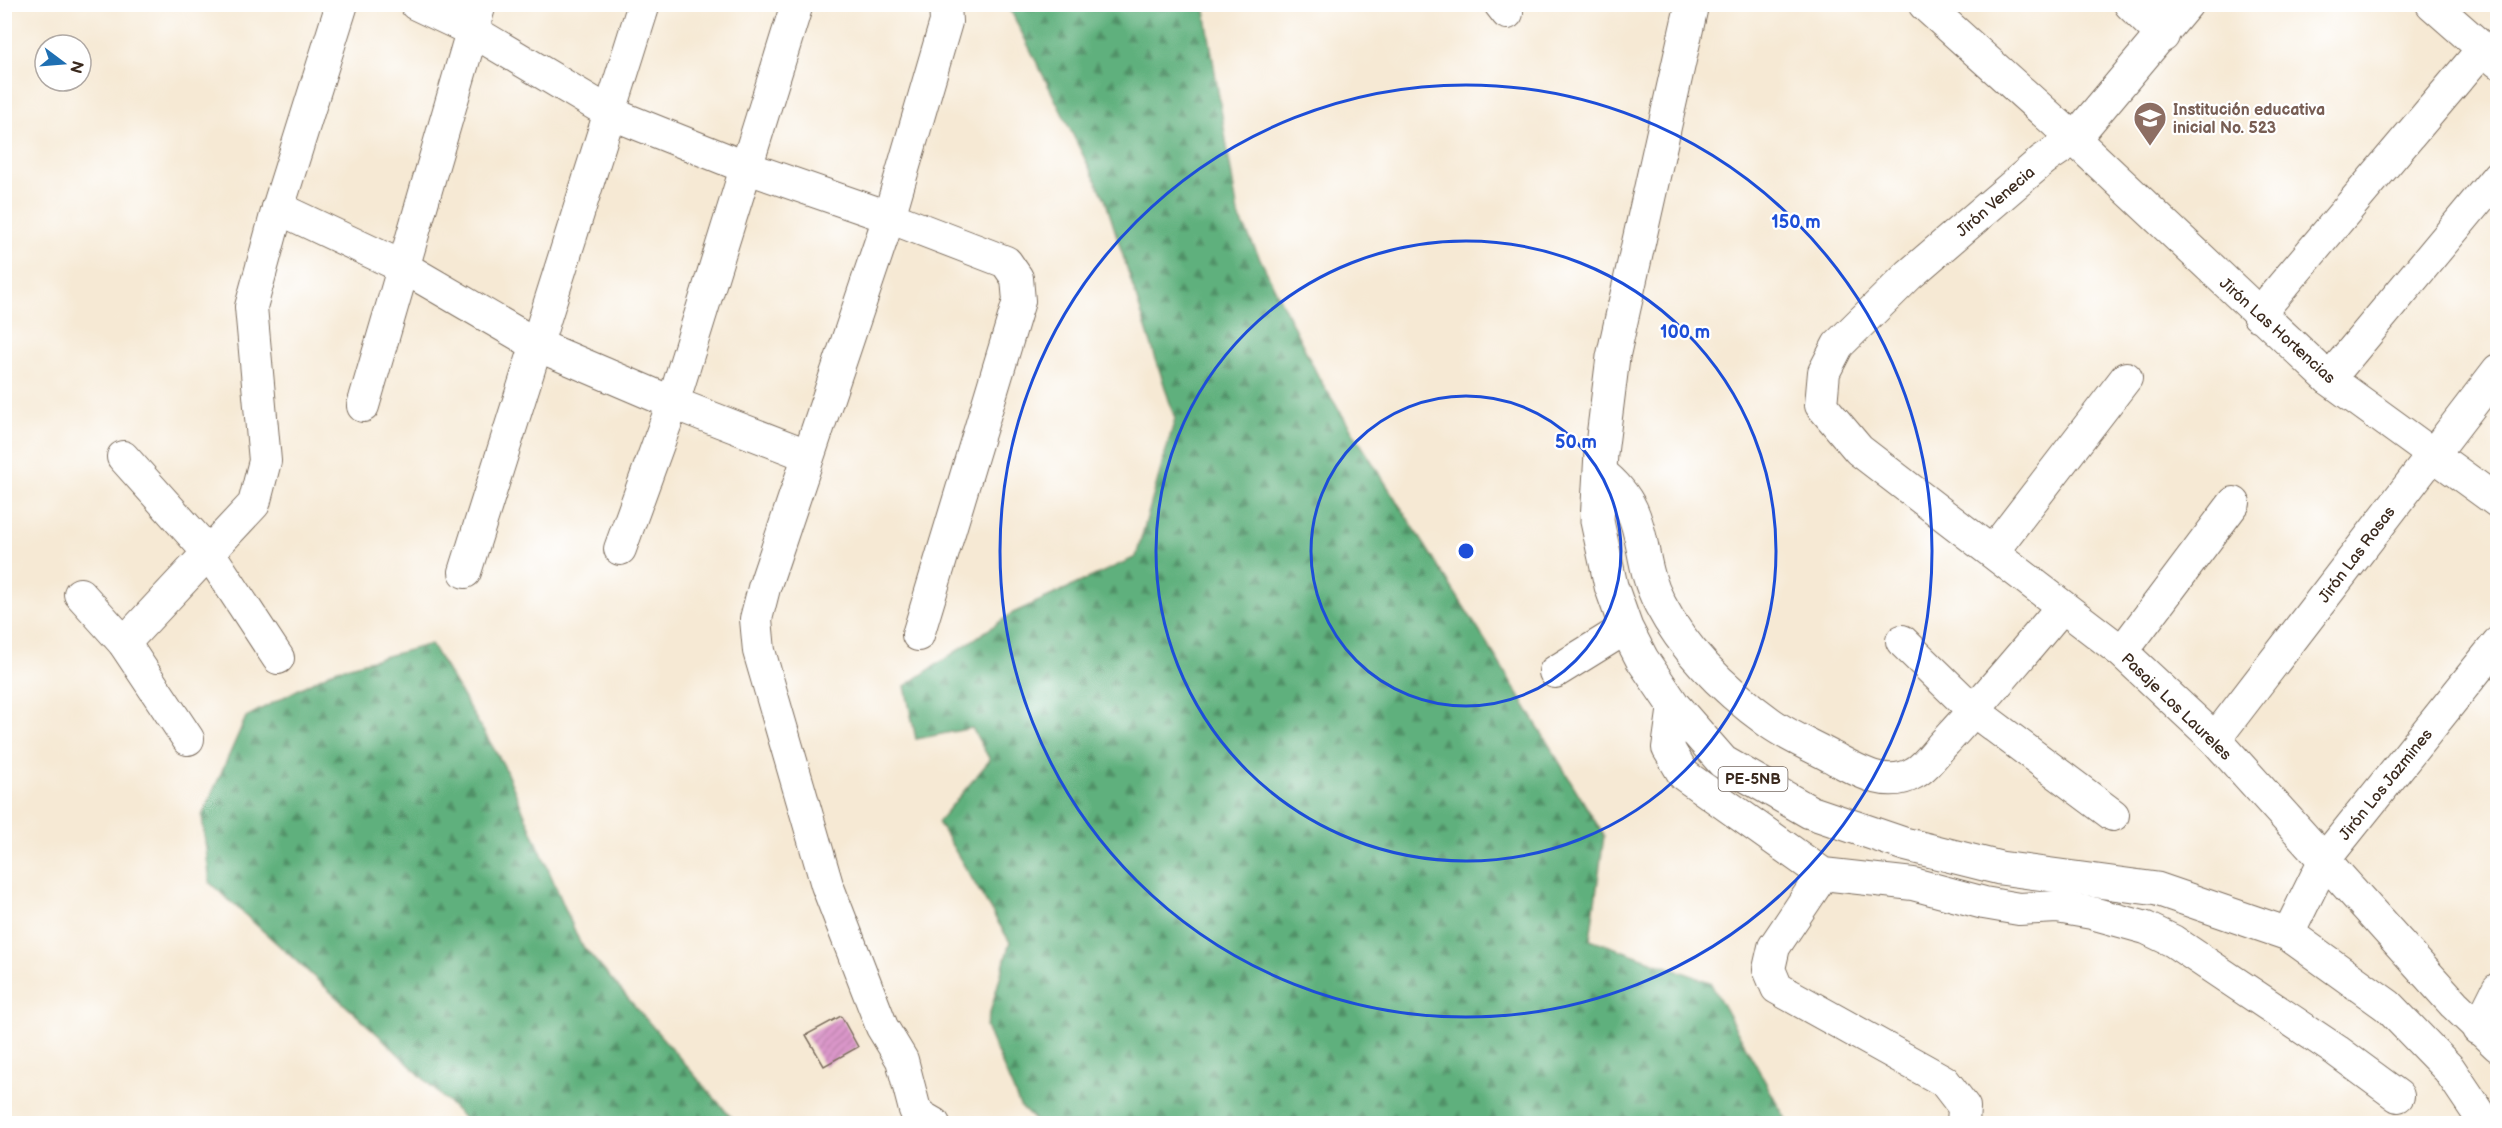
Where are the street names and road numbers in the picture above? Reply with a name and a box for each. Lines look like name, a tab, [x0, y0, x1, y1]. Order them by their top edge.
street label: Jirón Venecia	[1953, 163, 2039, 241]
street label: Jirón Las Hortencias	[2215, 274, 2339, 388]
street label: Jirón Las Rosas	[2315, 503, 2400, 607]
street label: Pasaje Los Laureles	[2117, 650, 2235, 765]
street label: Jirón Los Jazmines	[2335, 725, 2437, 844]
road number: PE-5NB	[1718, 767, 1788, 791]

